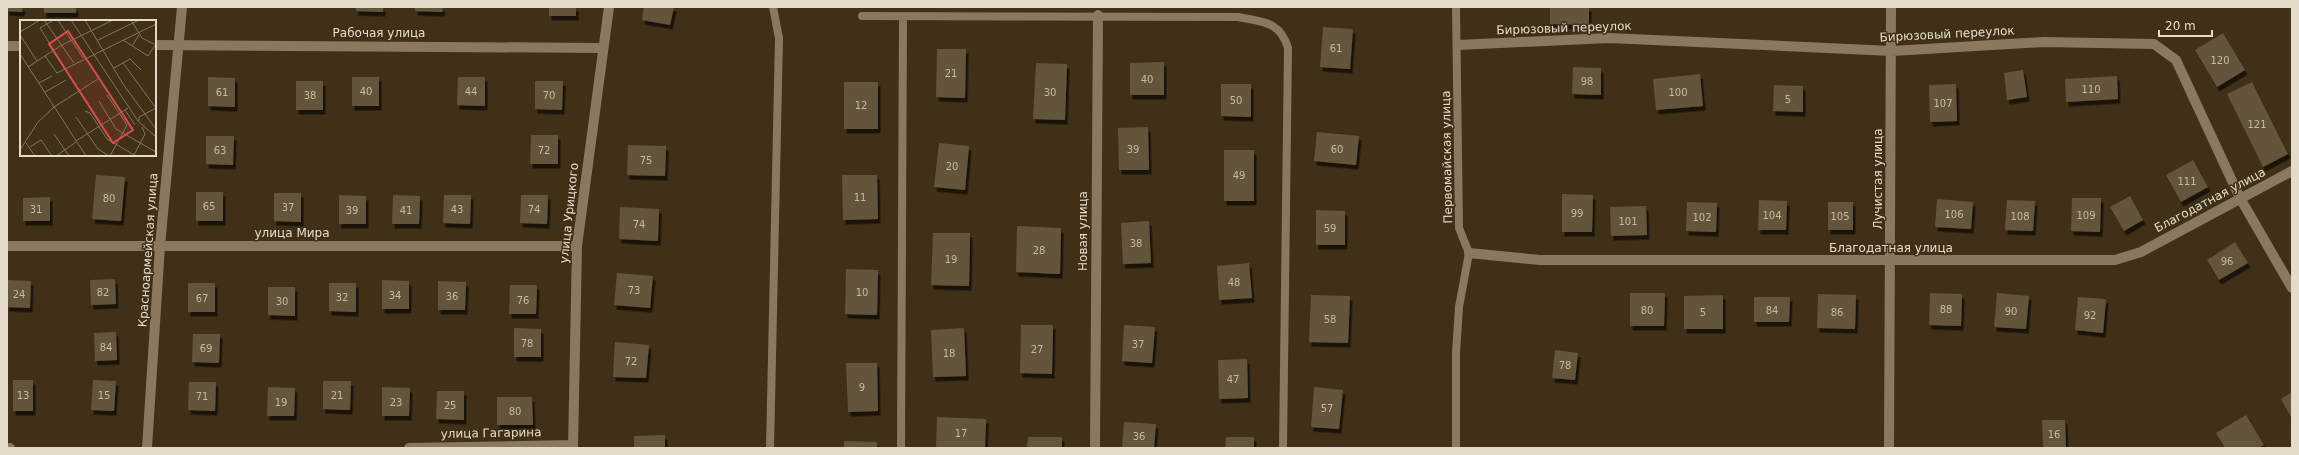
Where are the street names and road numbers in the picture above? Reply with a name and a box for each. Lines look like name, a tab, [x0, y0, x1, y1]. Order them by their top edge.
street label: Бирюзовый переулок	[1496, 19, 1632, 37]
street label: Бирюзовый переулок	[1879, 23, 2015, 45]
street label: Рабочая улица	[333, 26, 425, 40]
street label: Первомайская улица	[1439, 90, 1455, 224]
street label: Лучистая улица	[1871, 128, 1885, 230]
street label: улица Урицкого	[557, 162, 581, 264]
street label: Благодатная улица	[2152, 165, 2268, 235]
street label: Красноармейская улица	[136, 172, 160, 328]
street label: Новая улица	[1076, 191, 1090, 271]
street label: улица Мира	[254, 226, 330, 240]
street label: Благодатная улица	[1829, 241, 1953, 255]
street label: улица Гагарина	[440, 425, 542, 441]

